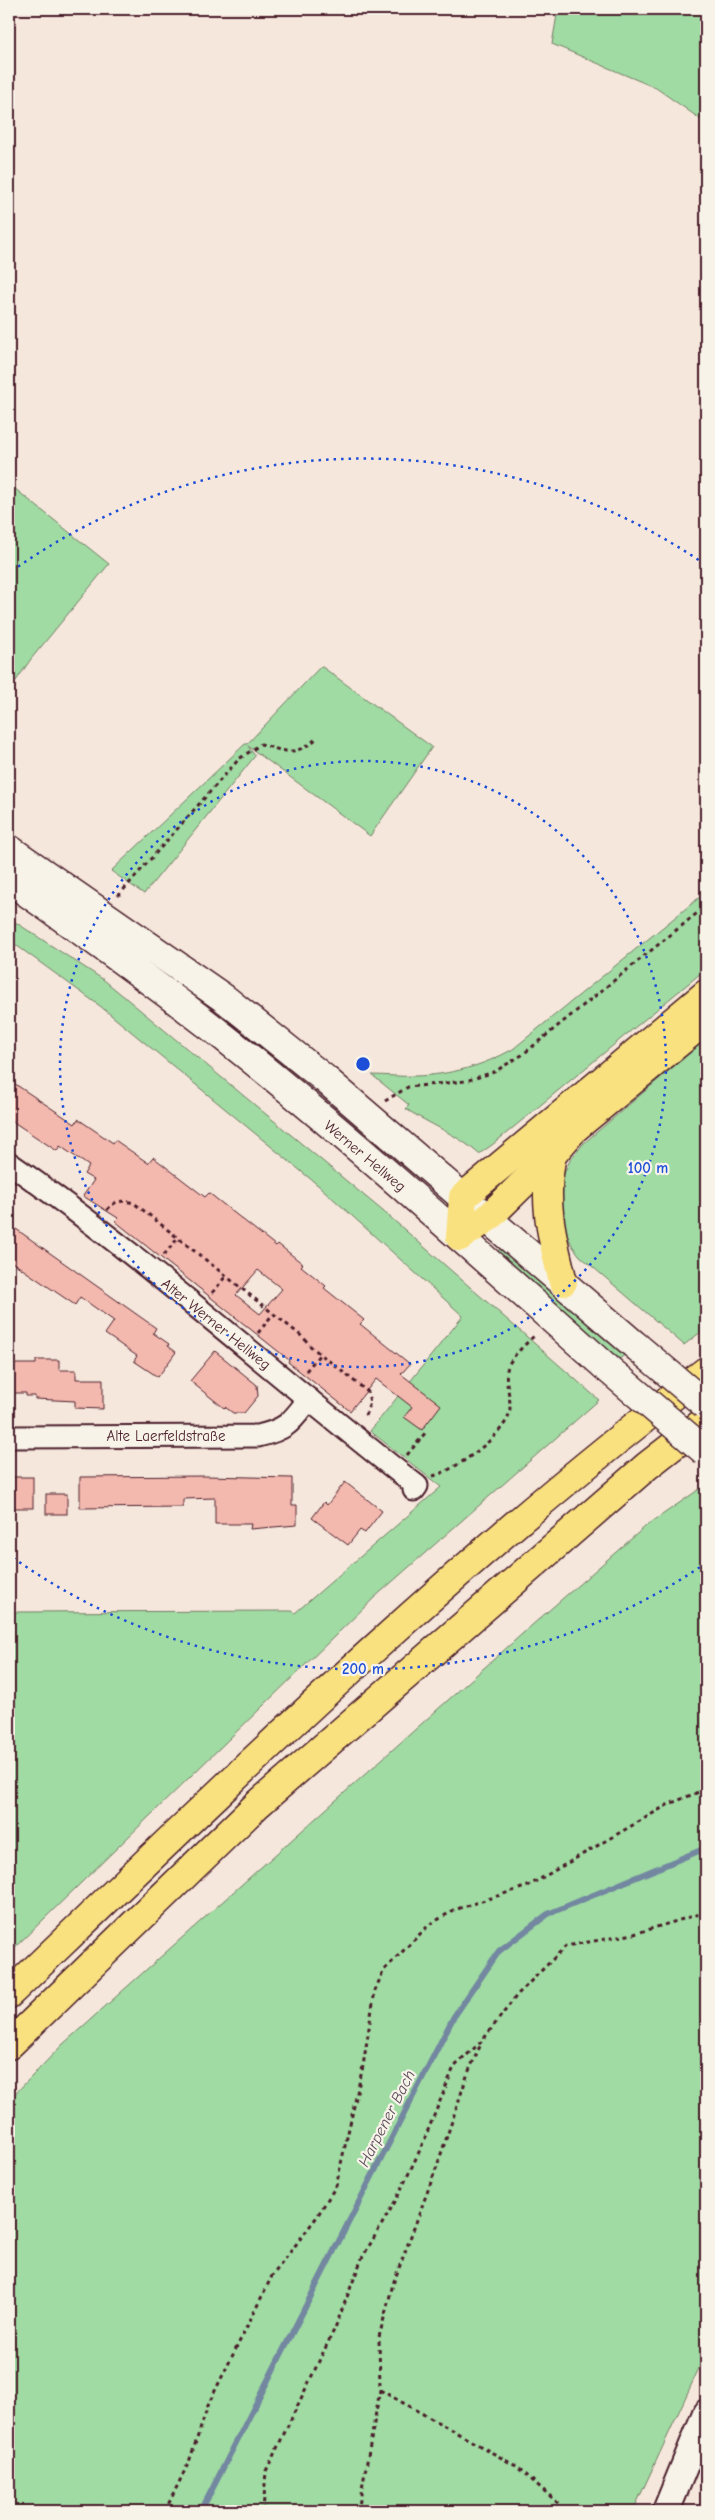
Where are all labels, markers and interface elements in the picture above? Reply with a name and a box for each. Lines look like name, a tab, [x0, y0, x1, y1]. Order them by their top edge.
centre of rings	[354, 1055, 372, 1073]
street label: Werner Hellweg	[320, 1117, 410, 1195]
text: 100 m	[628, 1159, 668, 1177]
street label: Alter Werner Hellweg	[158, 1274, 274, 1374]
street label: Alte Laerfeldstraße	[107, 1427, 226, 1445]
text: 200 m	[342, 1660, 384, 1678]
water label: Harpener Bach	[355, 2067, 419, 2170]

